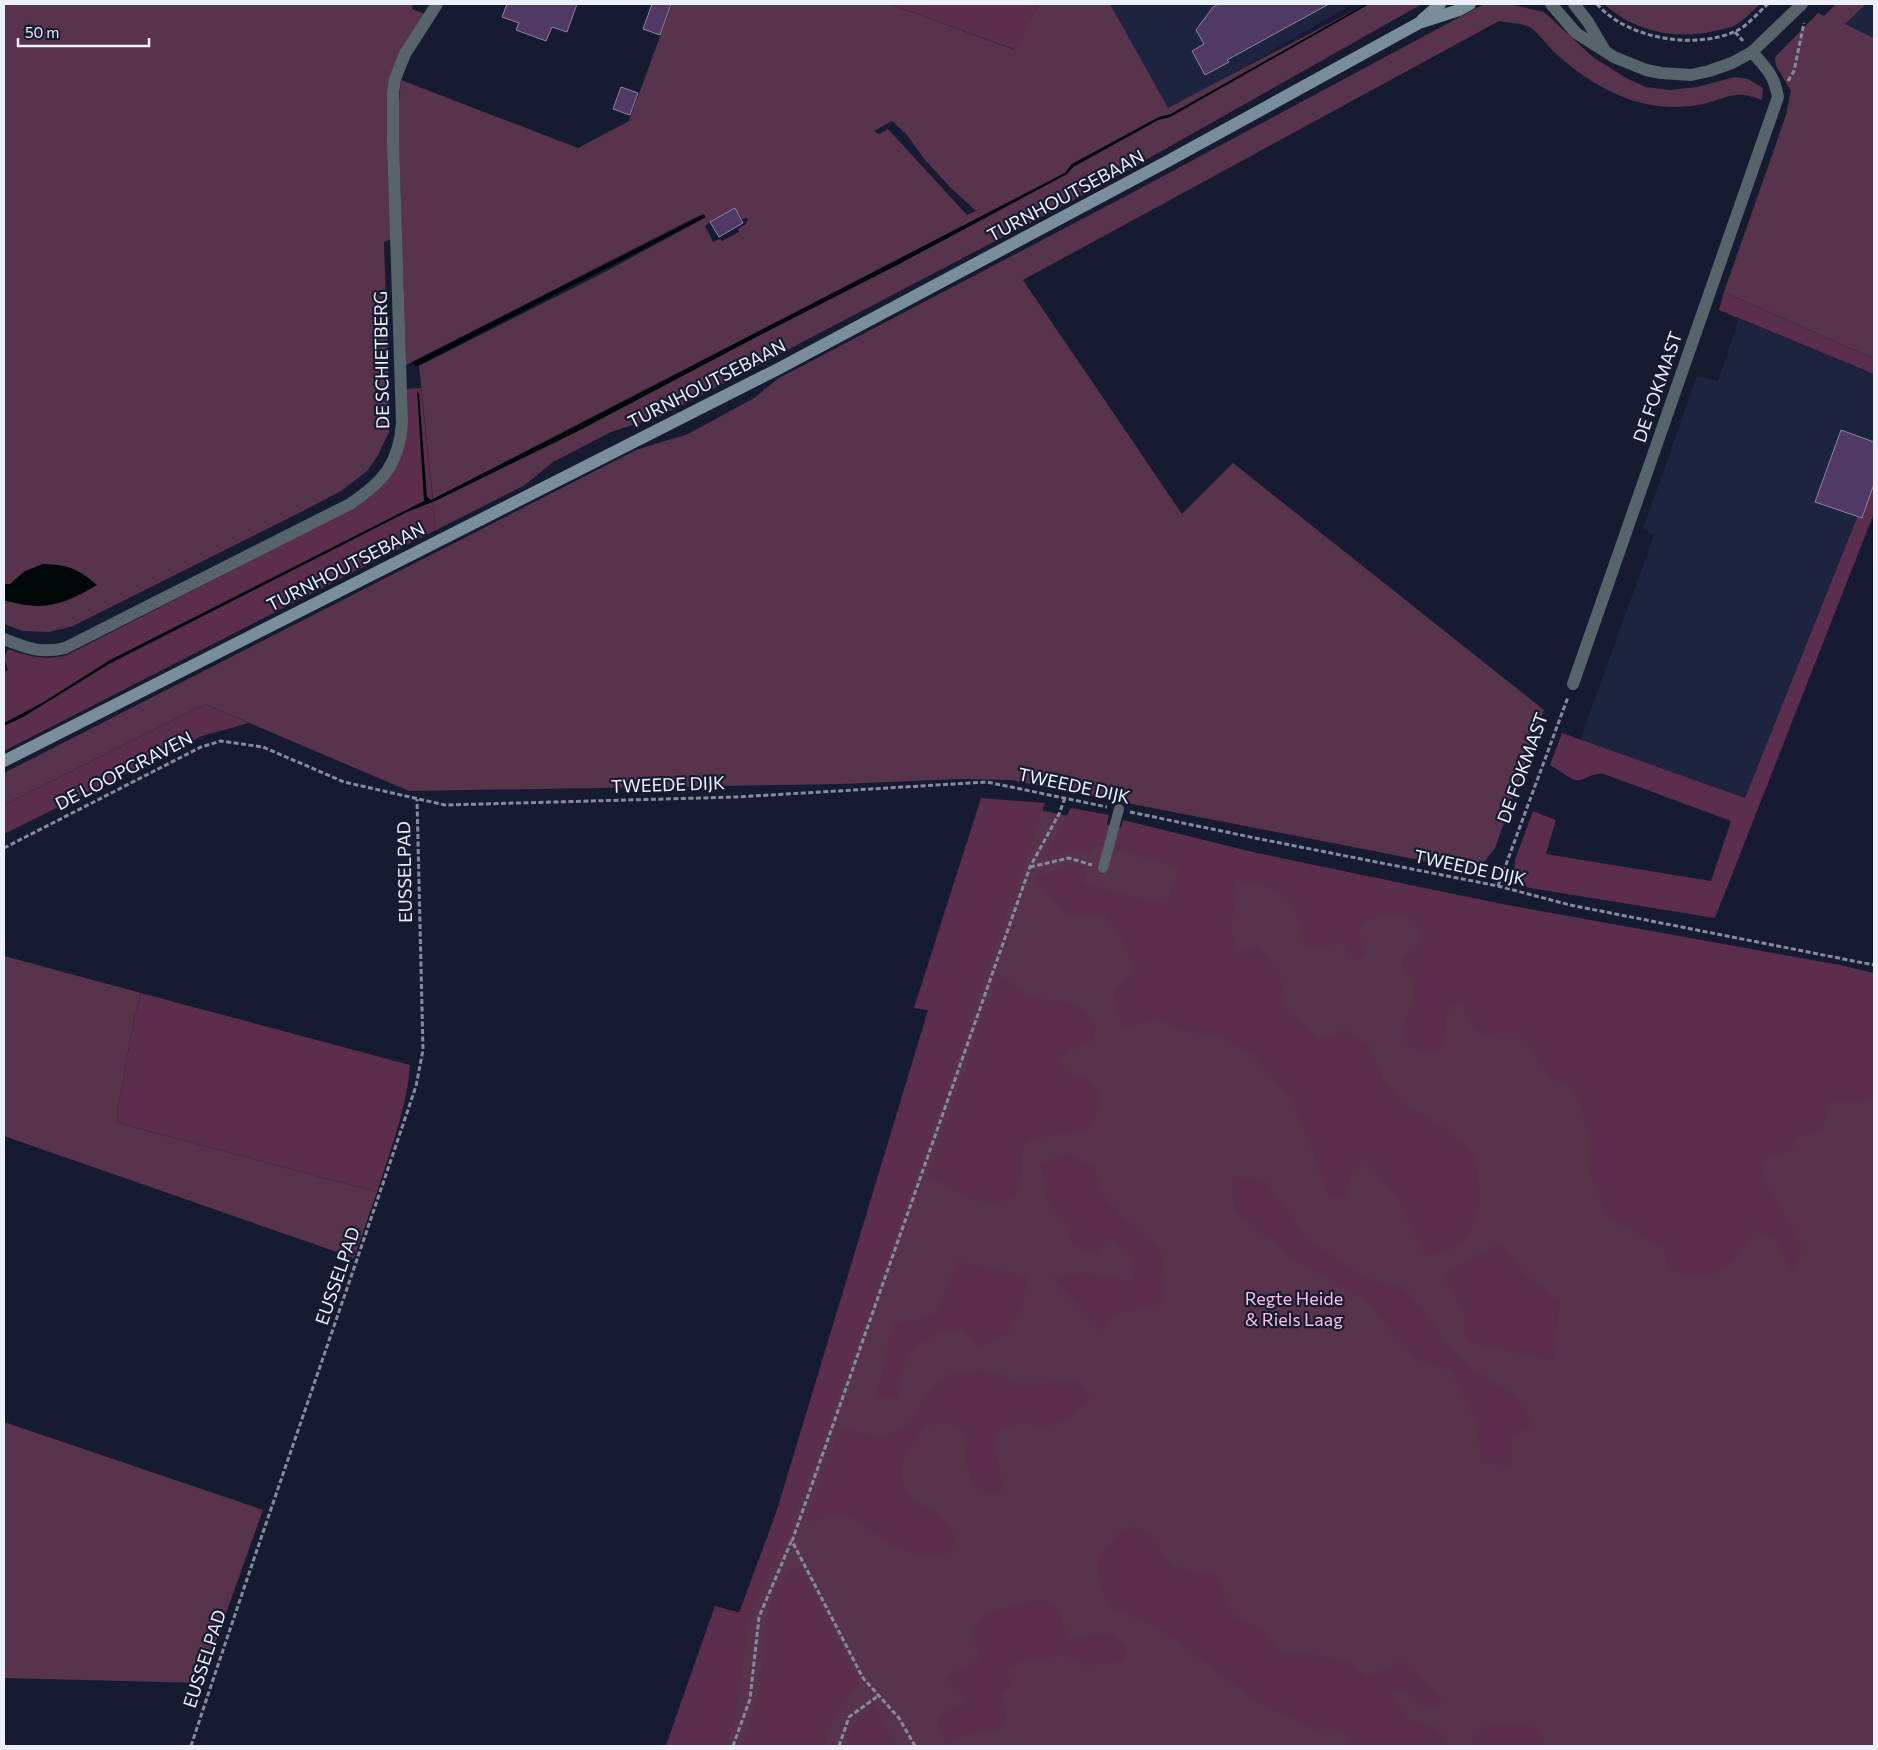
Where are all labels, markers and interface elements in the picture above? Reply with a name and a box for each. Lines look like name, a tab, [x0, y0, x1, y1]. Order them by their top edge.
scale bar	[18, 15, 149, 47]
text: 50 m	[25, 23, 59, 41]
street label: TURNHOUTSEBAAN	[983, 144, 1148, 246]
street label: DE SCHIETBERG	[369, 291, 393, 429]
street label: DE FOKMAST	[1628, 328, 1686, 445]
street label: TURNHOUTSEBAAN	[624, 334, 789, 433]
street label: TURNHOUTSEBAAN	[263, 517, 428, 616]
street label: DE FOKMAST	[1492, 709, 1552, 826]
street label: DE LOOPGRAVEN	[51, 726, 196, 814]
street label: TWEEDE DIJK	[1016, 762, 1132, 808]
street label: TWEEDE DIJK	[610, 771, 725, 797]
street label: EUSSELPAD	[392, 821, 416, 923]
street label: TWEEDE DIJK	[1412, 844, 1528, 890]
street label: EUSSELPAD	[310, 1224, 364, 1327]
park label: Regte Heide & Riels Laag	[1245, 1287, 1343, 1330]
street label: EUSSELPAD	[178, 1607, 230, 1711]

